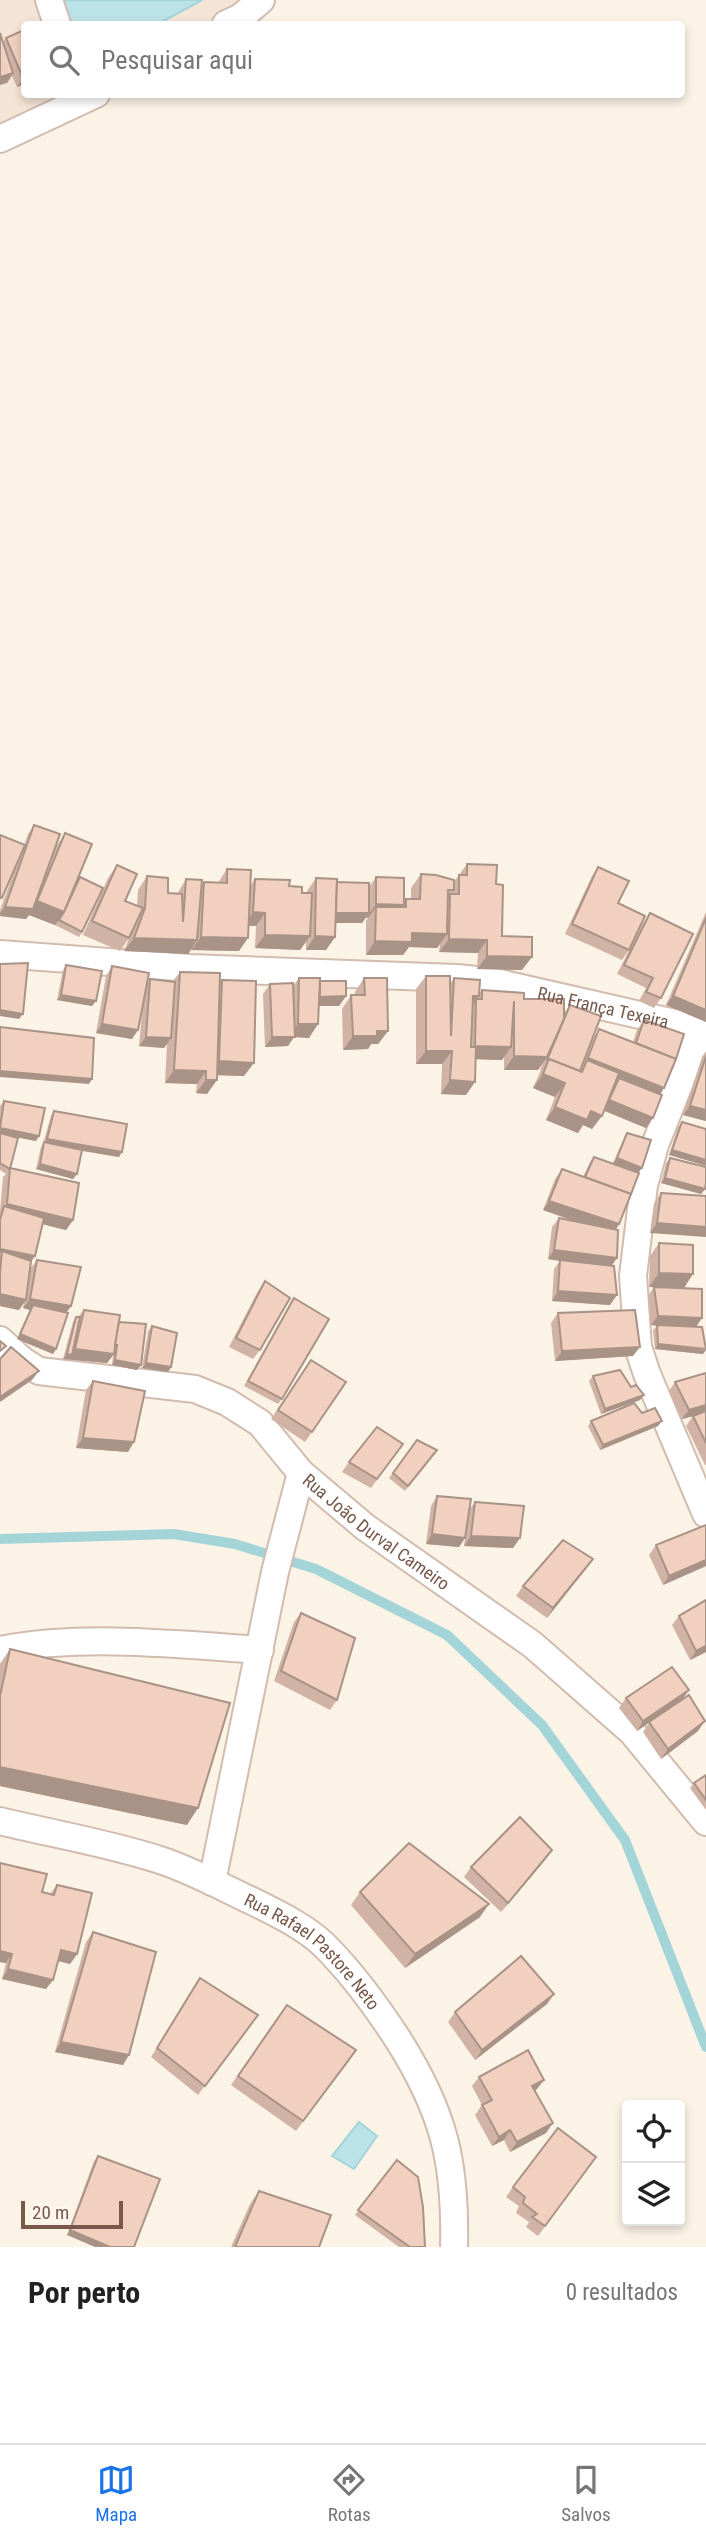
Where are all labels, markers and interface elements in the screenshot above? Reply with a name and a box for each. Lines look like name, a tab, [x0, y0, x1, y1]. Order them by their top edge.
search box	[21, 21, 685, 98]
icon: search	[45, 41, 83, 79]
text: Pesquisar aqui	[101, 45, 253, 75]
street label: Rua França Texeira	[536, 982, 671, 1032]
street label: Rua João Durval Cameiro	[299, 1469, 454, 1594]
street label: Rua Rafael Pastore Neto	[241, 1889, 385, 2013]
map controls	[622, 2100, 685, 2226]
button: locate	[622, 2100, 685, 2163]
button: layers	[622, 2163, 685, 2226]
scale bar	[21, 2198, 122, 2230]
text: 20 m	[32, 2201, 69, 2224]
text: Por perto	[28, 2275, 140, 2310]
text: 0 resultados	[566, 2279, 678, 2306]
tab: Mapa	[95, 2461, 137, 2526]
tab: Rotas	[328, 2461, 371, 2526]
tab: Salvos	[561, 2461, 611, 2526]

